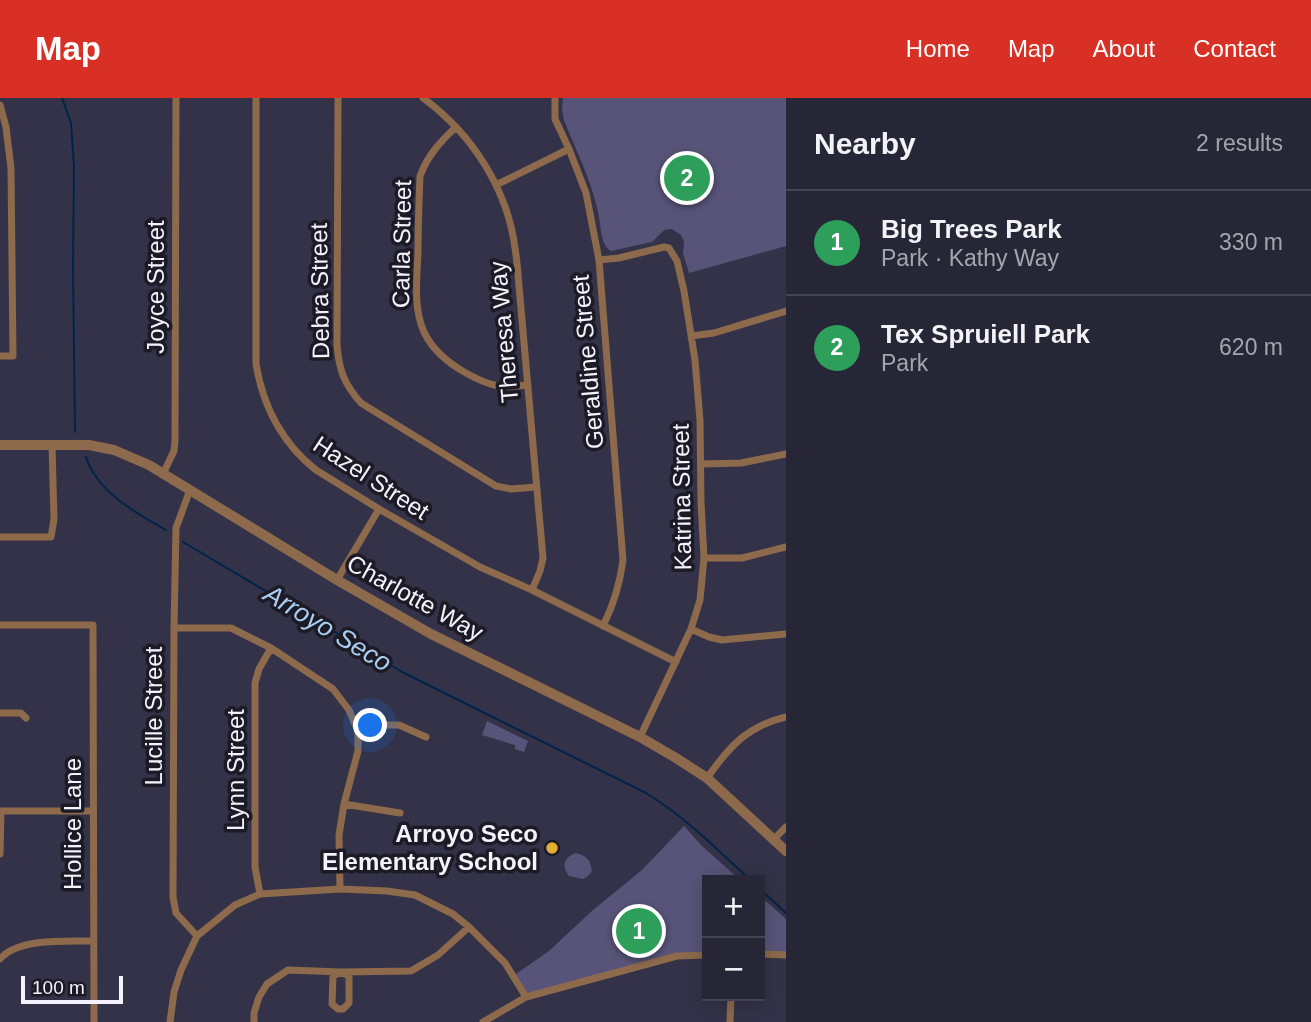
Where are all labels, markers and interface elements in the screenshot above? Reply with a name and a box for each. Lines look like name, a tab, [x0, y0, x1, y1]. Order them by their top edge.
text: Map	[35, 30, 101, 67]
text: Home	[906, 35, 970, 62]
text: Map	[1008, 35, 1055, 62]
text: About	[1093, 35, 1155, 62]
text: Contact	[1193, 35, 1276, 62]
text: Nearby	[814, 127, 916, 160]
text: 2 results	[1196, 130, 1283, 156]
pin: 2	[664, 152, 710, 204]
street label: Carla Street	[387, 179, 416, 308]
text: Big Trees Park	[881, 214, 1062, 244]
street label: Joyce Street	[142, 220, 169, 354]
street label: Debra Street	[305, 222, 334, 359]
text: 1	[831, 229, 843, 255]
text: 330 m	[1219, 229, 1283, 255]
text: Park · Kathy Way	[881, 245, 1059, 271]
street label: Theresa Way	[484, 260, 523, 404]
street label: Geraldine Street	[566, 273, 609, 450]
text: Tex Spruiell Park	[881, 319, 1090, 349]
text: 2	[831, 334, 843, 360]
text: 620 m	[1219, 334, 1283, 360]
text: Park	[881, 350, 928, 376]
street label: Katrina Street	[667, 423, 696, 571]
street label: Hazel Street	[309, 430, 434, 525]
street label: Charlotte Way	[343, 549, 488, 646]
water label: Arroyo Seco	[257, 577, 397, 678]
street label: Lucille Street	[140, 646, 167, 785]
your location	[353, 708, 387, 742]
street label: Lynn Street	[222, 709, 249, 831]
street label: Hollice Lane	[59, 758, 86, 890]
place label: Arroyo Seco Elementary School	[322, 820, 538, 875]
marker: Arroyo Seco Elementary School	[544, 840, 560, 856]
map controls	[702, 875, 765, 1001]
button: +	[702, 875, 765, 938]
pin: 1	[616, 905, 662, 957]
button: −	[702, 938, 765, 1001]
scale bar	[21, 973, 122, 1005]
text: 100 m	[32, 977, 85, 998]

